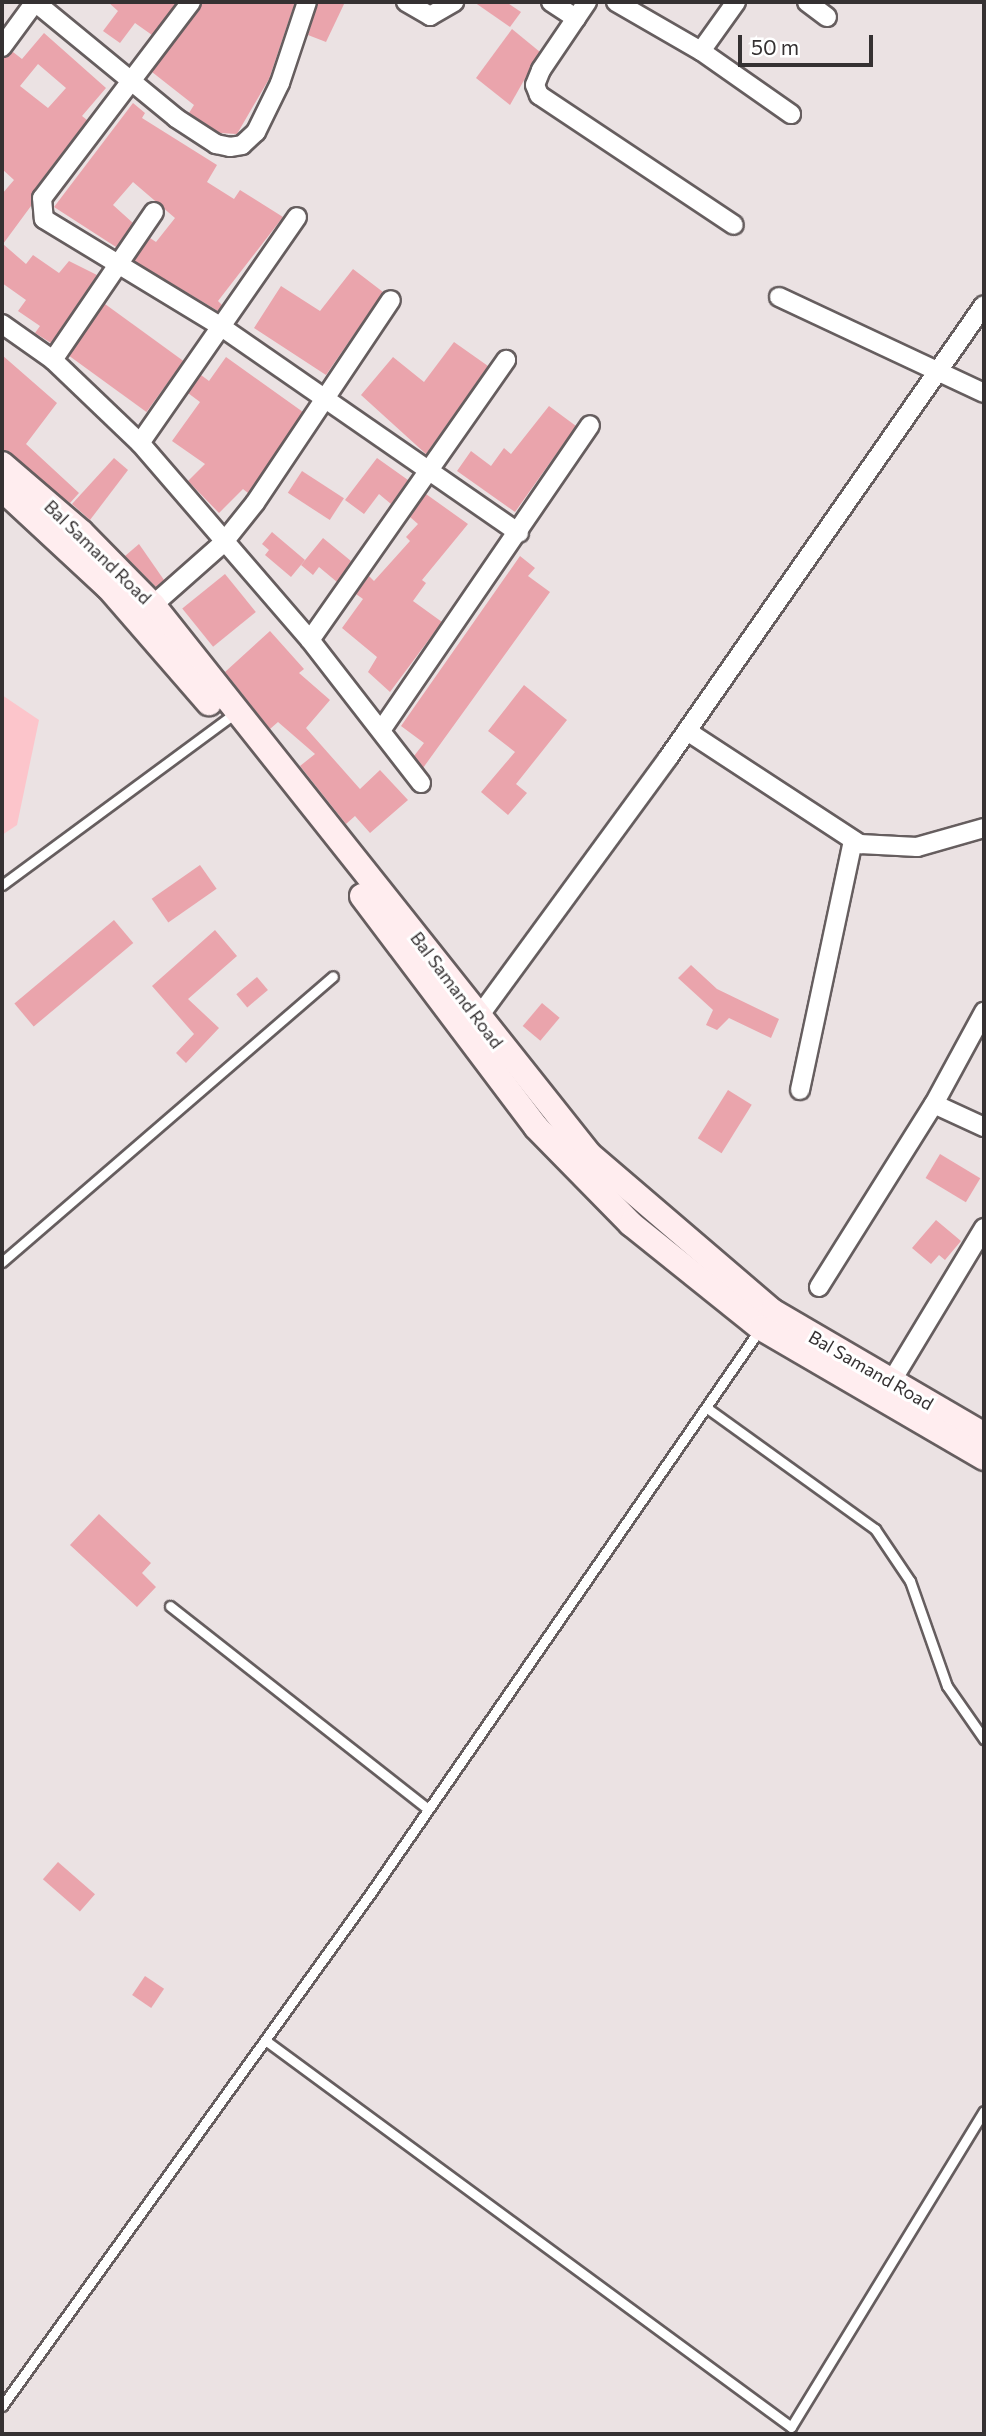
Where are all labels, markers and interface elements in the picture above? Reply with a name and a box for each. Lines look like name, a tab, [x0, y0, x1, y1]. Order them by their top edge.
scale bar	[741, 21, 876, 65]
text: 50 m	[751, 34, 799, 59]
street label: Bal Samand Road	[40, 495, 156, 609]
street label: Bal Samand Road	[406, 927, 508, 1053]
street label: Bal Samand Road	[805, 1326, 937, 1414]

